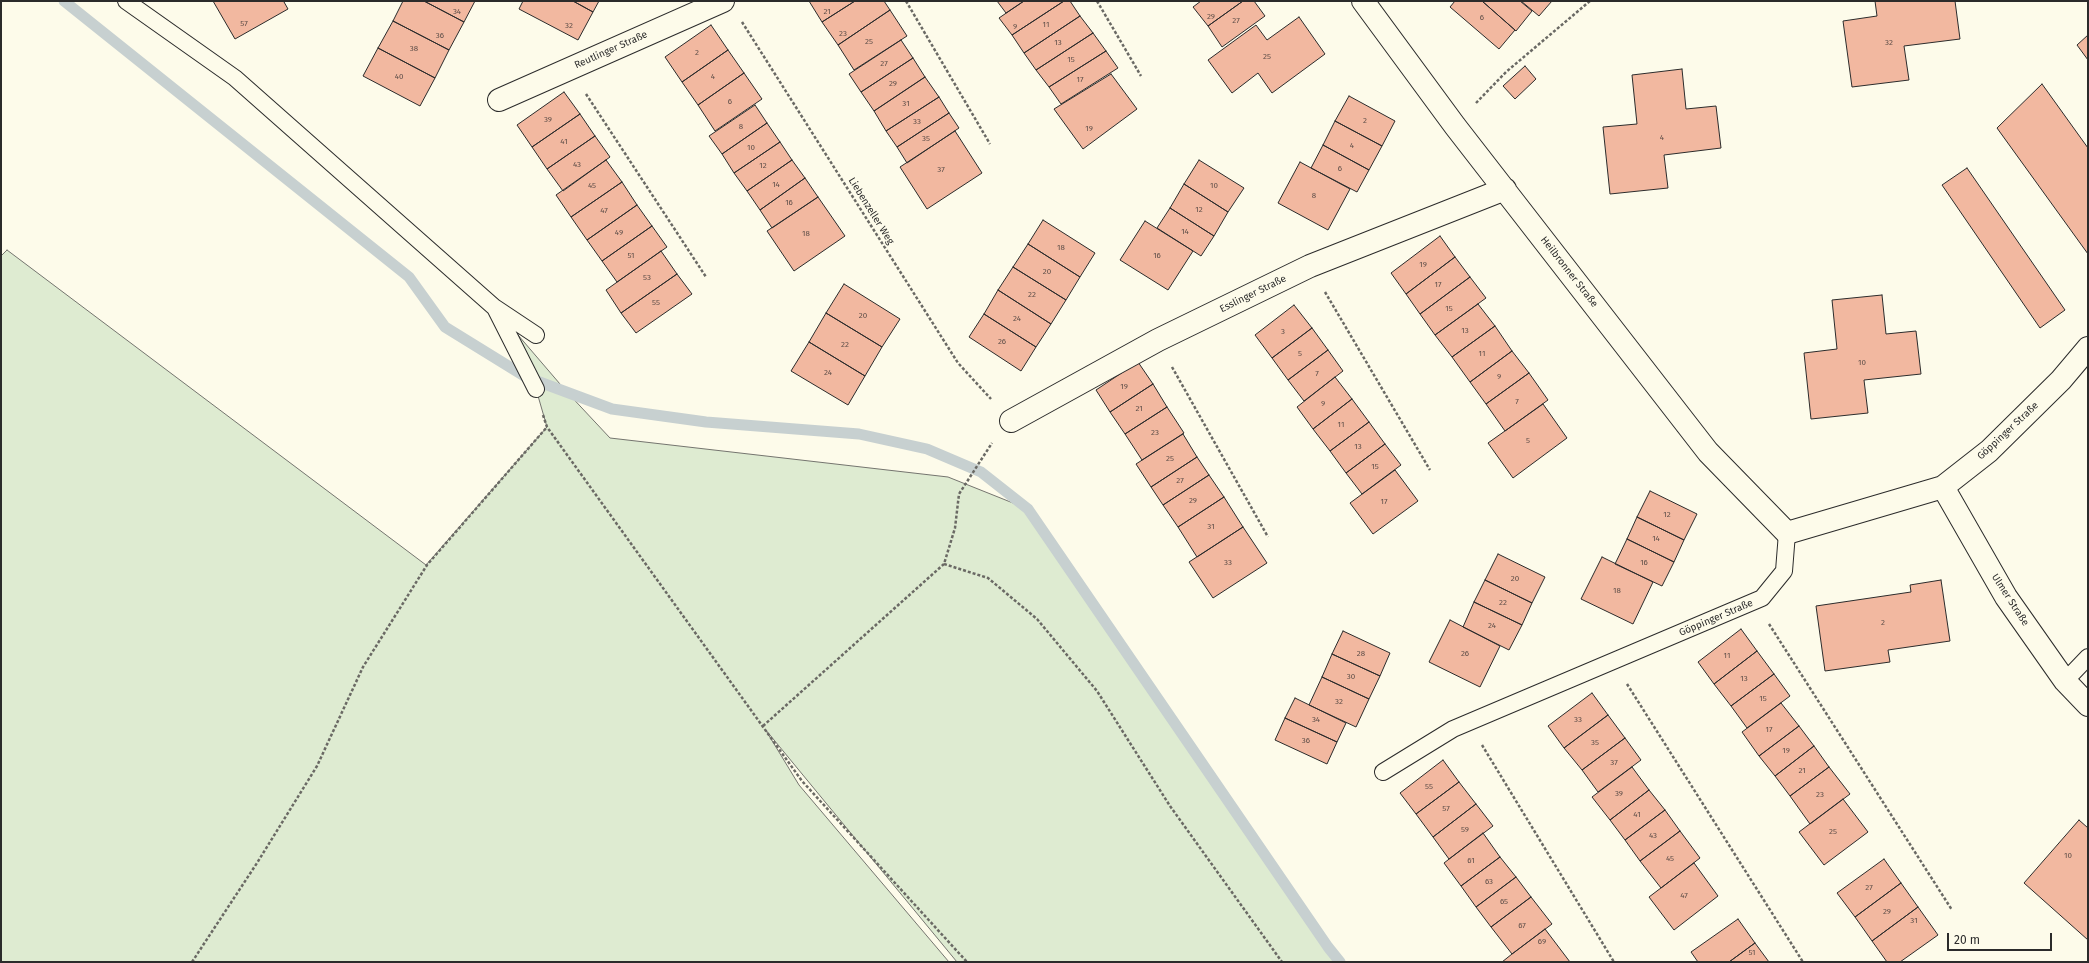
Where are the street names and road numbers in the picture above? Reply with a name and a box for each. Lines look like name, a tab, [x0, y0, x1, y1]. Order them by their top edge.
street label: Reutlinger Straße	[573, 29, 649, 71]
street label: Liebenzeller Weg	[846, 175, 896, 247]
street label: Heilbronner Straße	[1538, 234, 1600, 310]
street label: Esslinger Straße	[1218, 273, 1288, 315]
street label: Göppinger Straße	[1975, 400, 2041, 462]
street label: Ulmer Straße	[1989, 572, 2031, 628]
street label: Göppinger Straße	[1677, 597, 1755, 639]

